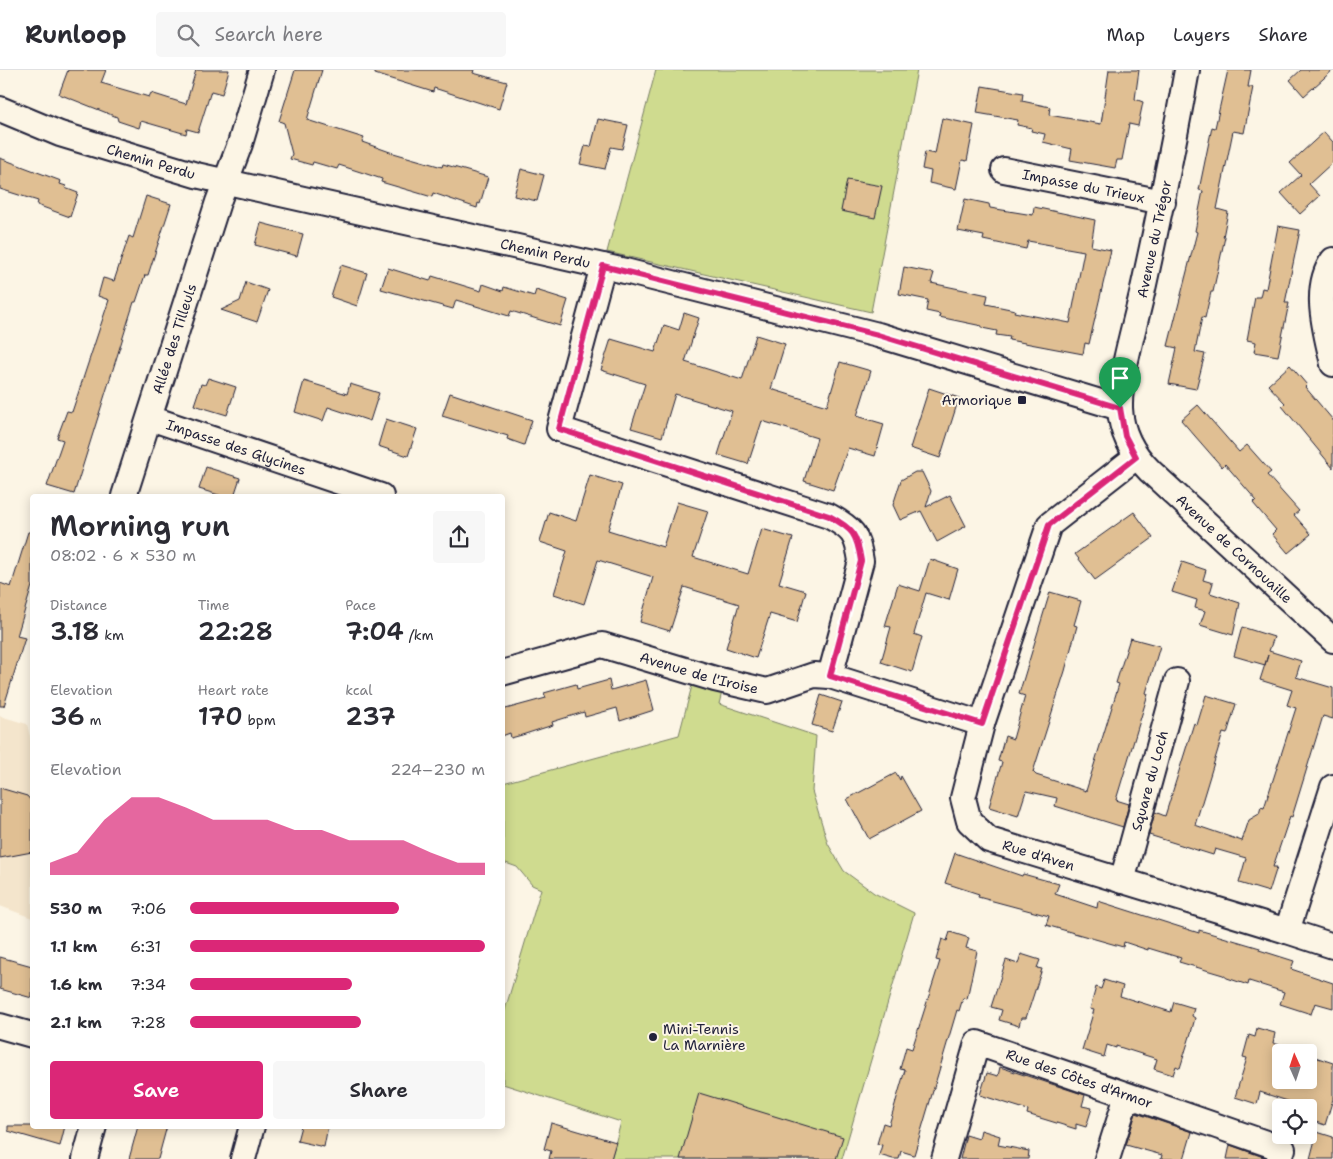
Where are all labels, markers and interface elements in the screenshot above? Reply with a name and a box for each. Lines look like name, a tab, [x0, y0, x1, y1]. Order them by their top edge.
search box	[156, 12, 506, 57]
text: Runloop	[25, 19, 126, 51]
icon: search	[174, 21, 202, 49]
text: Search here	[214, 22, 323, 47]
text: Map	[1107, 23, 1145, 47]
text: Layers	[1173, 23, 1230, 47]
text: Share	[1258, 23, 1308, 47]
street label: Chemin Perdu	[104, 140, 198, 183]
street label: Impasse du Trieux	[1021, 165, 1146, 207]
street label: Avenue du Trégor	[1133, 178, 1175, 300]
street label: Chemin Perdu	[499, 234, 592, 272]
street label: Allée des Tilleuls	[148, 281, 200, 396]
pin	[1099, 357, 1141, 408]
icon: arrive	[1106, 364, 1134, 392]
place label: Armorique	[942, 391, 1012, 409]
marker: Armorique	[1016, 394, 1028, 406]
street label: Impasse des Glycines	[164, 415, 308, 479]
street label: Avenue de Cornouaille	[1172, 491, 1296, 607]
text: Morning run	[50, 507, 230, 545]
button: share	[433, 511, 485, 563]
text: 08:02 · 6 × 530 m	[50, 545, 196, 566]
text: Distance	[50, 596, 107, 614]
text: Time	[198, 596, 230, 614]
text: Pace	[345, 596, 376, 614]
text: 3.18	[50, 614, 100, 648]
text: 22:28	[198, 614, 273, 648]
text: 7:04	[345, 614, 404, 648]
text: km	[100, 626, 124, 644]
text: /km	[404, 626, 434, 644]
street label: Avenue de l'Iroise	[638, 648, 760, 698]
text: Elevation	[50, 681, 113, 699]
text: Heart rate	[198, 681, 269, 699]
text: kcal	[345, 681, 373, 699]
text: 36	[50, 699, 85, 733]
text: 170	[198, 699, 243, 733]
text: 237	[345, 699, 396, 733]
text: m	[85, 711, 102, 729]
text: bpm	[243, 711, 276, 729]
street label: Square du Loch	[1127, 728, 1172, 833]
text: Elevation	[50, 759, 122, 780]
text: 224–230 m	[390, 759, 485, 780]
street label: Rue d'Aven	[1000, 836, 1077, 875]
text: 530 m	[50, 898, 102, 919]
text: 7:06	[130, 898, 167, 919]
text: 1.1 km	[50, 936, 97, 957]
text: 6:31	[130, 936, 161, 957]
text: 1.6 km	[50, 974, 102, 995]
text: 7:34	[130, 974, 166, 995]
text: 2.1 km	[50, 1012, 102, 1033]
text: 7:28	[130, 1012, 166, 1033]
place label: Mini-Tennis La Marnière	[663, 1020, 746, 1054]
marker: Mini-Tennis La Marnière	[647, 1031, 659, 1043]
north arrow	[1272, 1044, 1318, 1089]
map controls	[1272, 1044, 1317, 1144]
street label: Rue des Côtes d'Armor	[1004, 1045, 1155, 1112]
button: Save	[50, 1061, 263, 1119]
button: Share	[273, 1061, 485, 1119]
button: locate	[1272, 1099, 1317, 1144]

